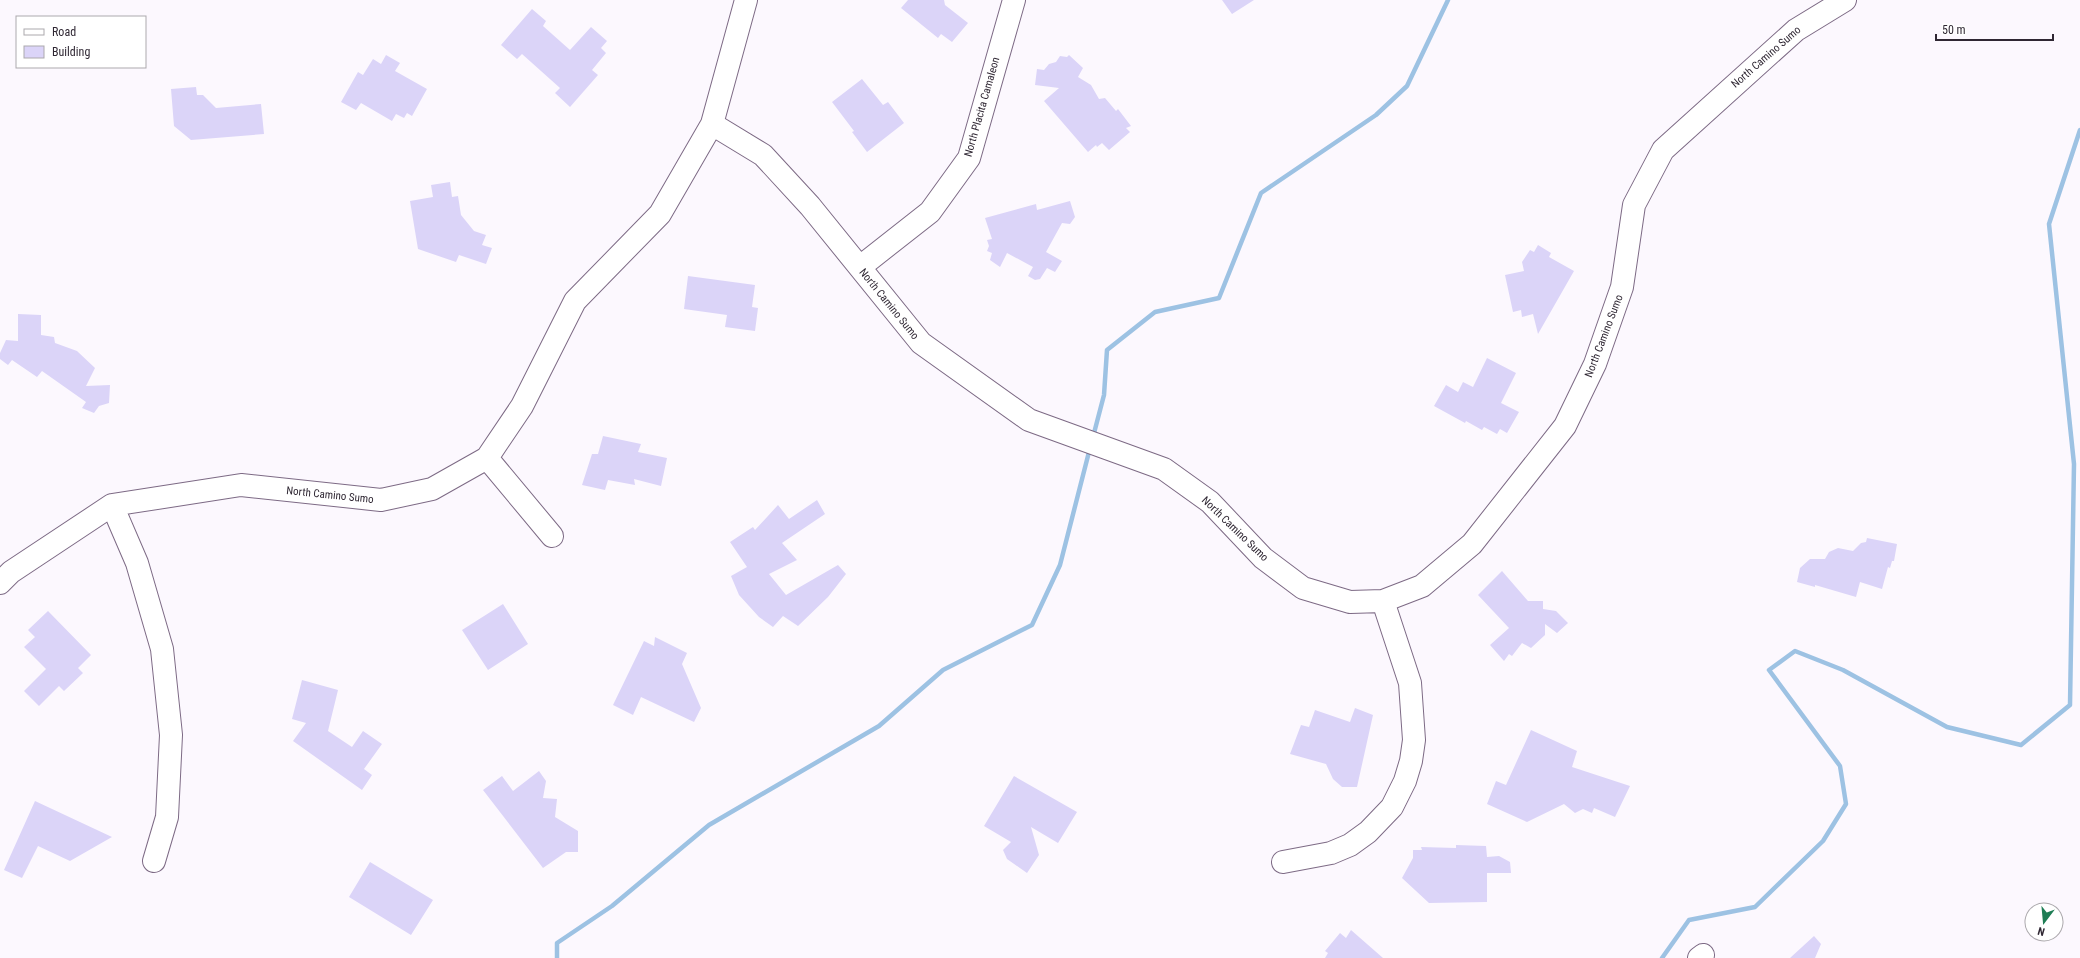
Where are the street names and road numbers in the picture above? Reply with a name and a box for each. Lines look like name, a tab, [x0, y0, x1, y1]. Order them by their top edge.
street label: North Camino Sumo	[1729, 23, 1804, 91]
street label: North Placita Camaleon	[962, 56, 1002, 158]
street label: North Camino Sumo	[856, 266, 922, 342]
street label: North Camino Sumo	[1582, 292, 1626, 379]
street label: North Camino Sumo	[286, 484, 375, 506]
street label: North Camino Sumo	[1199, 494, 1271, 564]

